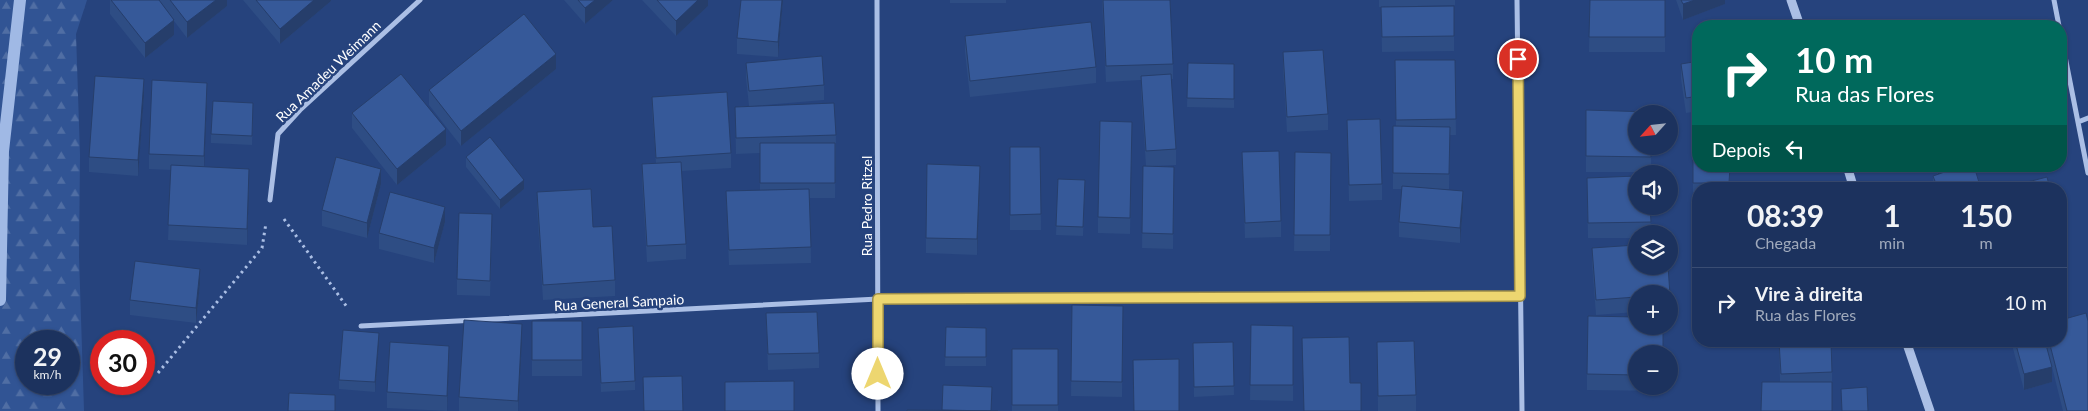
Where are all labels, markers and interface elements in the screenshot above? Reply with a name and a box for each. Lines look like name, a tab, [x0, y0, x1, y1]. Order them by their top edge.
street label: Rua Amadeu Weimann	[272, 17, 384, 125]
pin	[1497, 38, 1539, 80]
text: 10 m	[1795, 38, 1873, 80]
icon: right	[1712, 40, 1777, 105]
icon: arrive	[1504, 45, 1532, 73]
text: Rua das Flores	[1795, 80, 1934, 107]
north arrow	[1628, 105, 1678, 155]
map controls	[1628, 105, 1678, 395]
icon: left	[1781, 135, 1809, 163]
text: Depois	[1712, 138, 1771, 161]
street label: Rua Pedro Ritzel	[858, 156, 875, 256]
button: sound	[1628, 165, 1678, 215]
text: 08:39	[1747, 197, 1824, 233]
text: 1	[1883, 197, 1901, 233]
text: 150	[1960, 197, 2012, 233]
button: layers	[1628, 225, 1678, 275]
text: Chegada	[1755, 233, 1816, 252]
text: min	[1879, 233, 1905, 252]
text: m	[1979, 233, 1993, 252]
text: Vire à direita	[1755, 282, 1863, 305]
button: +	[1628, 285, 1678, 335]
icon: right	[1712, 289, 1740, 317]
street label: Rua General Sampaio	[553, 290, 685, 314]
text: 10 m	[2004, 291, 2047, 314]
text: Rua das Flores	[1755, 305, 1856, 324]
speed limit sign: 30	[90, 330, 155, 395]
text: 29	[33, 341, 62, 371]
button: −	[1628, 345, 1678, 395]
position arrow	[851, 347, 903, 399]
text: km/h	[33, 367, 62, 382]

